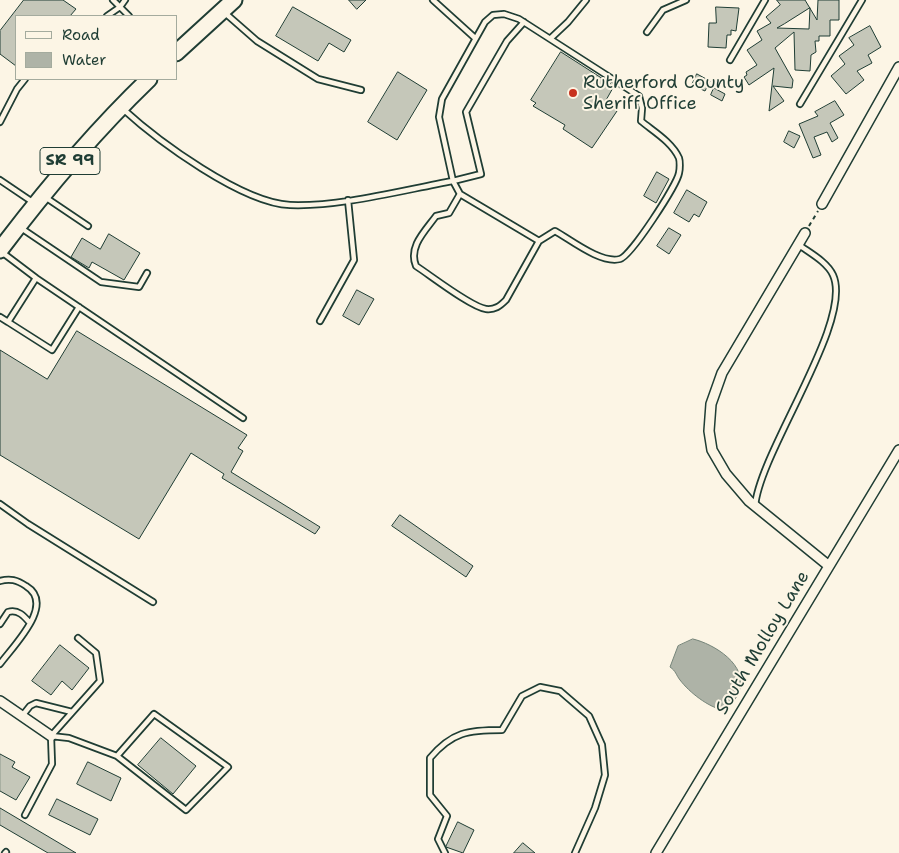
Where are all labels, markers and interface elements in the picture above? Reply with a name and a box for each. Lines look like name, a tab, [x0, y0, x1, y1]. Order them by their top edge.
legend	[15, 15, 178, 80]
text: Road	[62, 25, 100, 45]
text: Water	[62, 50, 106, 70]
place label: Rutherford County Sheriff Office	[583, 72, 744, 115]
marker: Rutherford County Sheriff Office	[567, 87, 579, 99]
road number: SR 99	[40, 148, 100, 175]
street label: South Molloy Lane	[712, 567, 814, 719]

